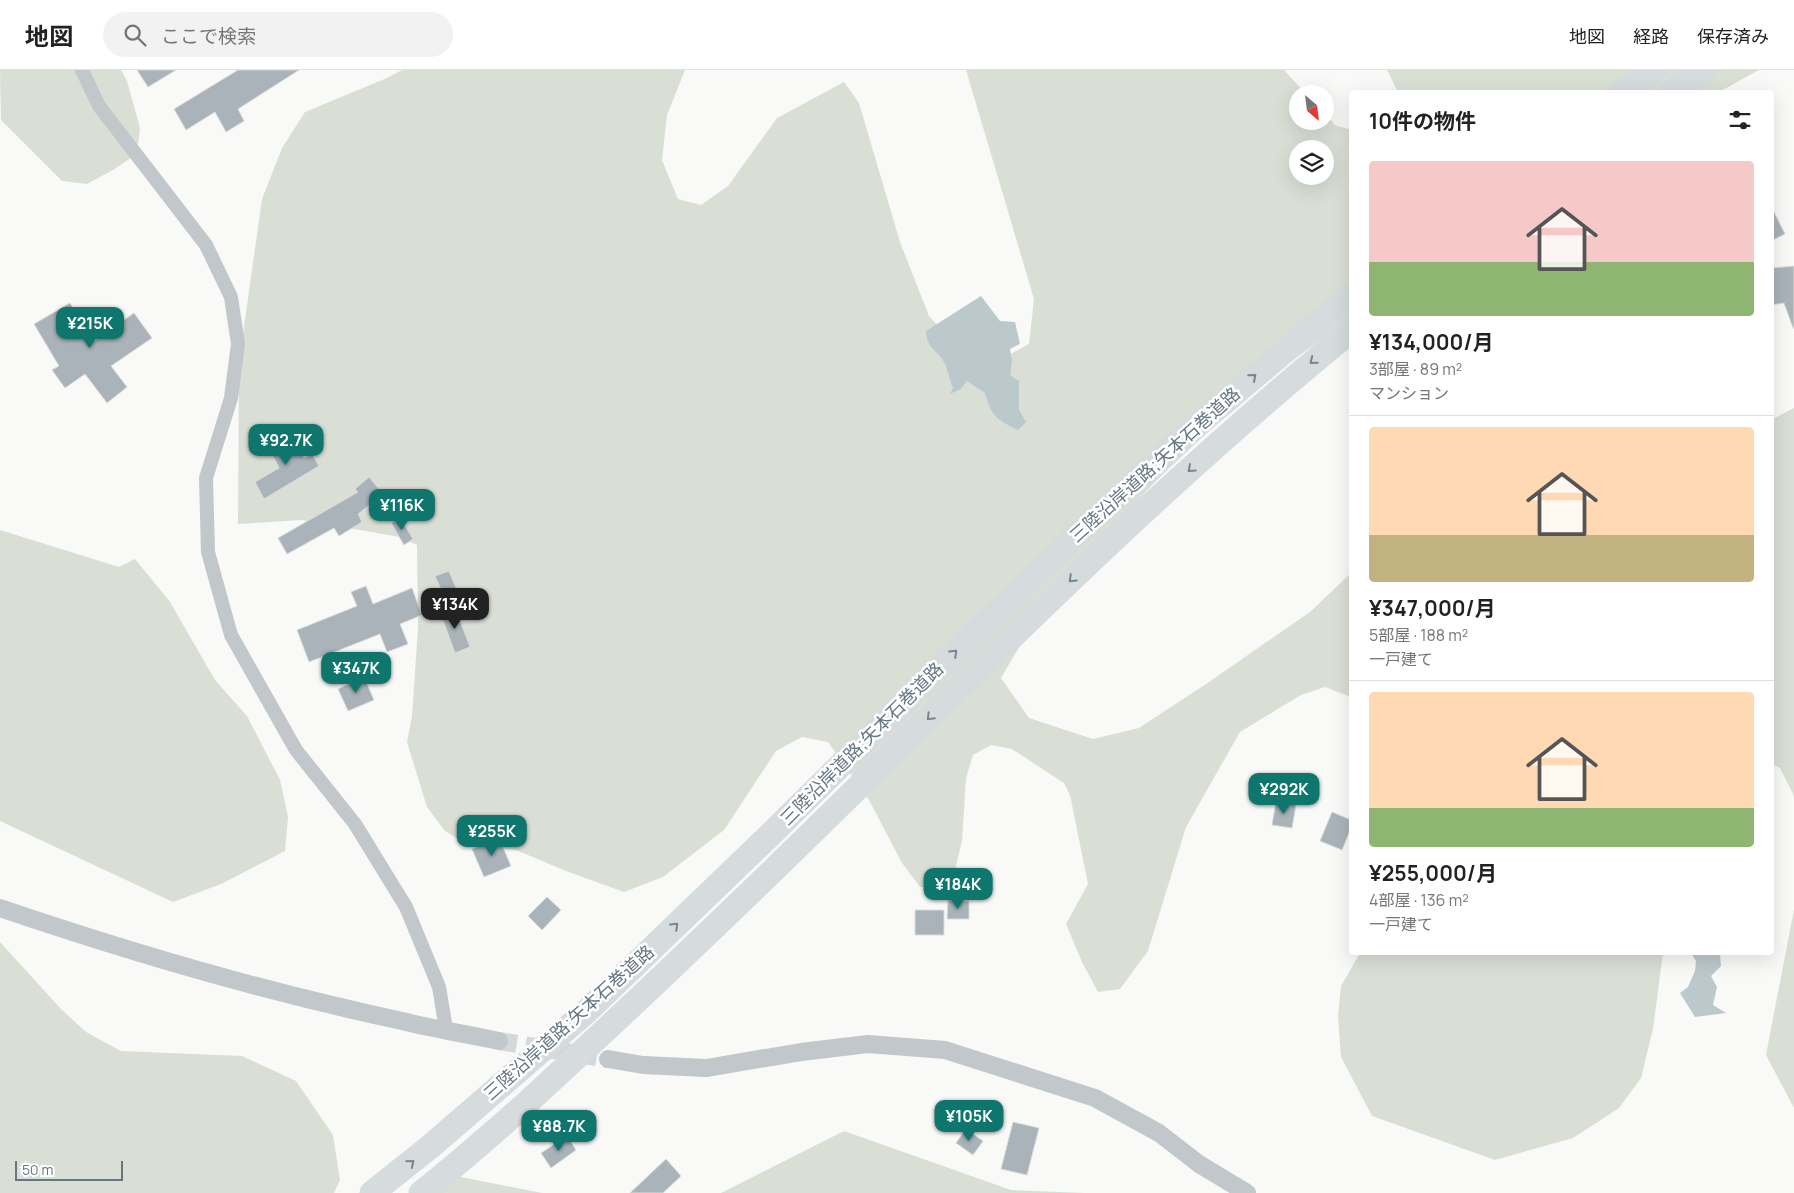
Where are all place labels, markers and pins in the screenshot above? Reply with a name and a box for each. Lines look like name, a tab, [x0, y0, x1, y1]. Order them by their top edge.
pin: ¥215K	[55, 306, 125, 349]
pin: ¥92.7K	[245, 424, 327, 466]
pin: ¥116K	[367, 488, 437, 531]
pin: ¥134K	[420, 588, 490, 630]
pin: ¥347K	[321, 652, 391, 694]
pin: ¥292K	[1249, 772, 1319, 815]
pin: ¥255K	[457, 814, 527, 857]
pin: ¥184K	[923, 868, 993, 910]
pin: ¥105K	[934, 1100, 1004, 1142]
pin: ¥88.7K	[518, 1110, 600, 1152]

